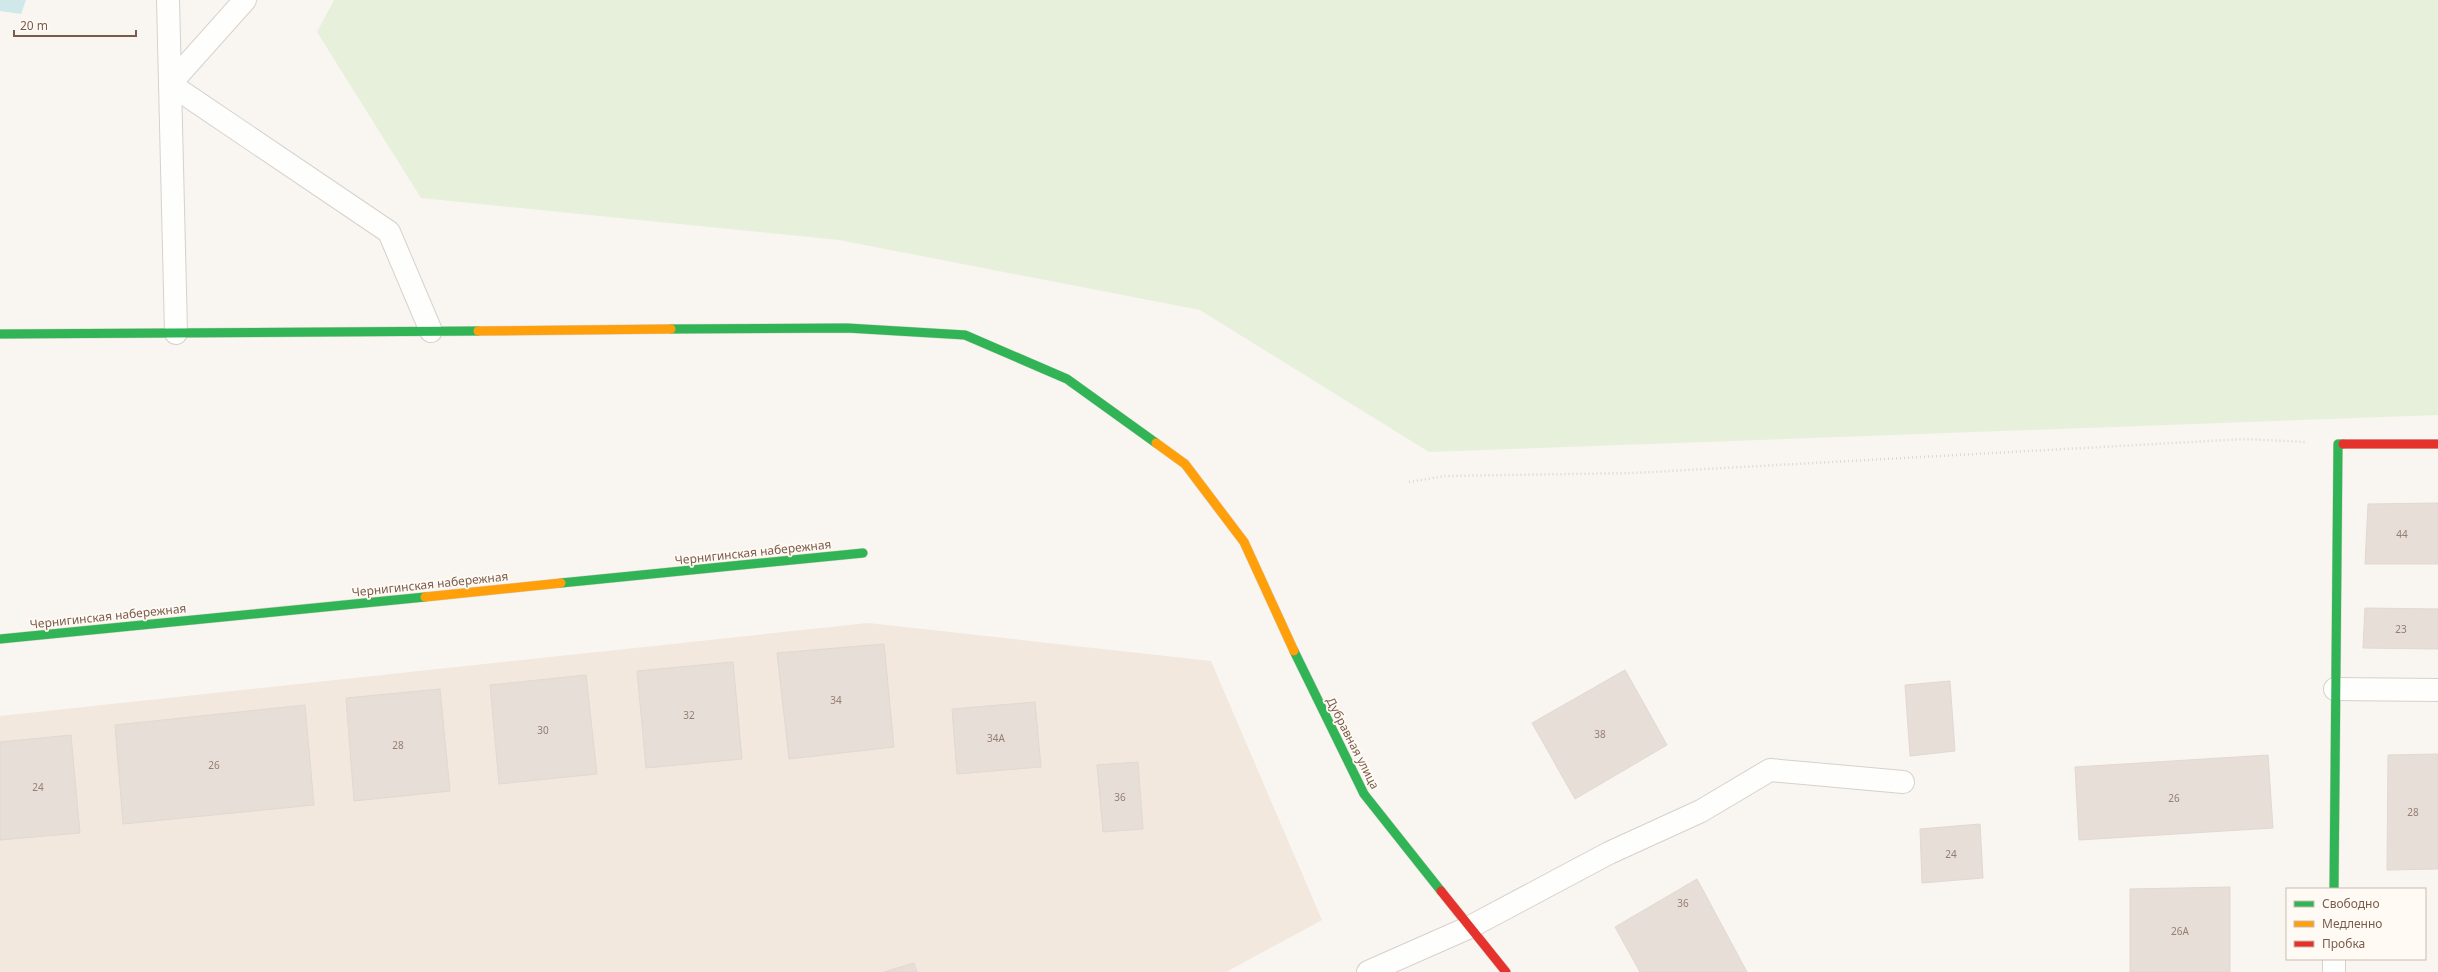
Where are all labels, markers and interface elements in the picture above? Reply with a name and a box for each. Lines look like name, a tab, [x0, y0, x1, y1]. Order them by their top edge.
scale bar	[14, 12, 136, 38]
text: 20 m	[20, 17, 48, 34]
house number: 44	[2396, 527, 2408, 541]
street label: Чернигинская набережная	[674, 535, 832, 569]
street label: Чернигинская набережная	[351, 567, 509, 601]
street label: Чернигинская набережная	[29, 599, 187, 633]
house number: 23	[2395, 622, 2407, 636]
house number: 34	[830, 693, 842, 707]
street label: Дубравная улица	[1322, 694, 1384, 792]
house number: 32	[683, 708, 695, 722]
house number: 30	[537, 723, 549, 737]
house number: 38	[1594, 727, 1606, 741]
house number: 34А	[987, 731, 1006, 745]
house number: 28	[392, 738, 404, 752]
house number: 26	[208, 758, 220, 772]
house number: 24	[32, 780, 44, 794]
house number: 36	[1114, 790, 1126, 804]
house number: 26	[2168, 791, 2180, 805]
house number: 28	[2407, 805, 2419, 819]
house number: 24	[1945, 847, 1957, 861]
legend	[2286, 888, 2426, 960]
text: Свободно	[2322, 895, 2380, 912]
house number: 36	[1677, 896, 1689, 910]
text: Медленно	[2322, 915, 2382, 932]
house number: 26А	[2171, 924, 2190, 938]
text: Пробка	[2322, 935, 2365, 952]

